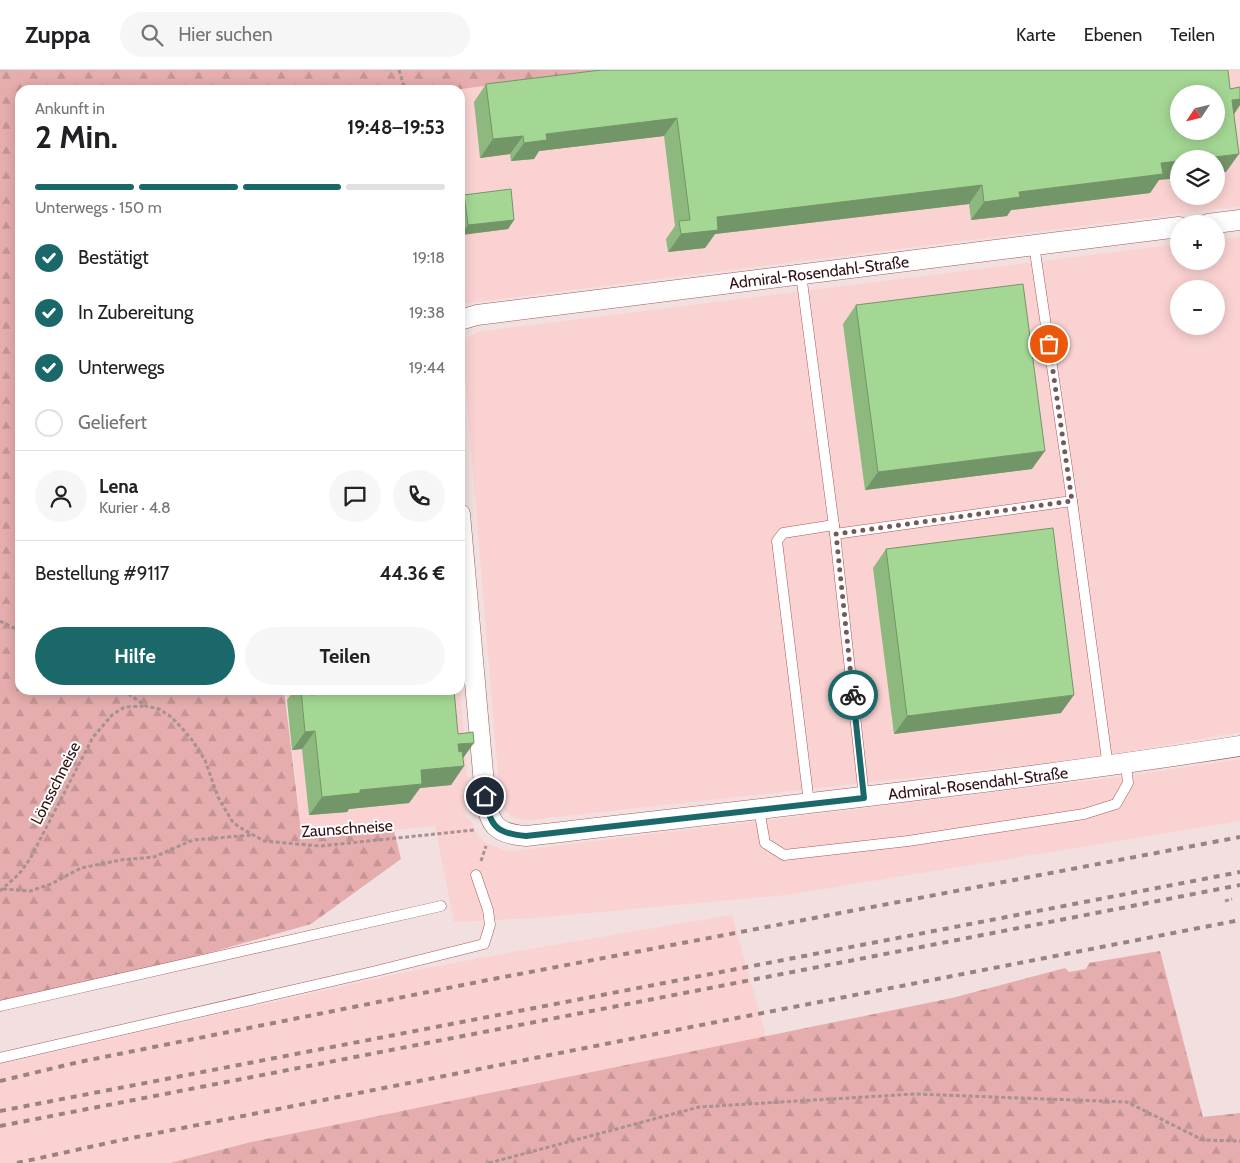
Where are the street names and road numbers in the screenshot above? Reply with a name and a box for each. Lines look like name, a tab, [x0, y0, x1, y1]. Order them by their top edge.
street label: Admiral-Rosendahl-Straße	[728, 252, 910, 293]
street label: Lönsschneise	[27, 739, 84, 828]
street label: Admiral-Rosendahl-Straße	[887, 763, 1069, 804]
street label: Zaunschneise	[301, 816, 393, 841]

